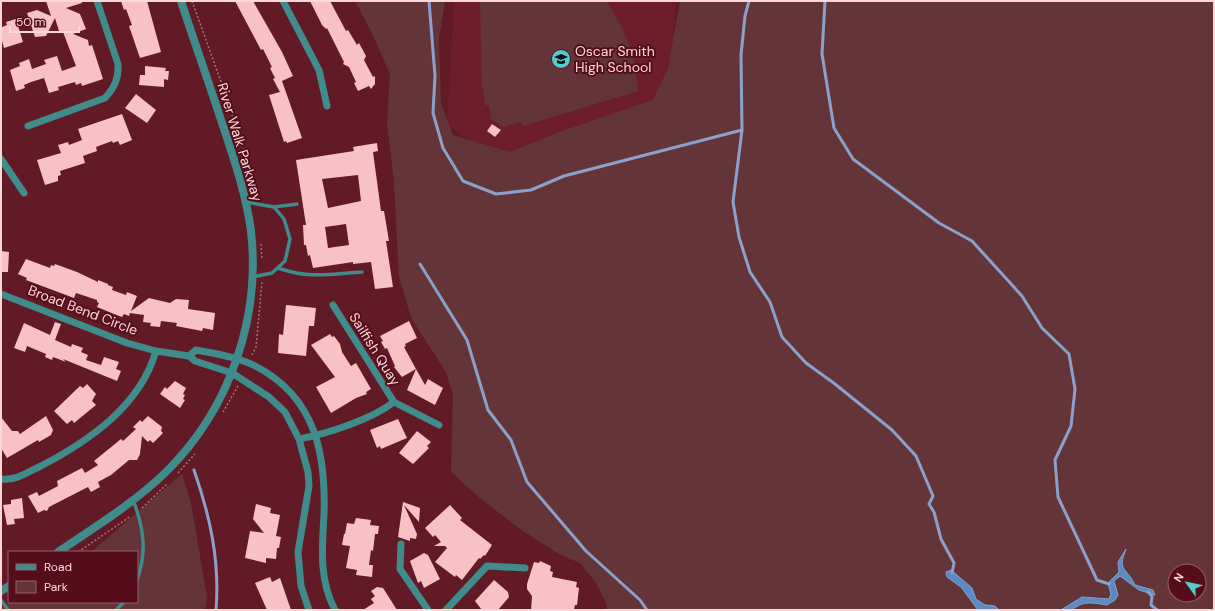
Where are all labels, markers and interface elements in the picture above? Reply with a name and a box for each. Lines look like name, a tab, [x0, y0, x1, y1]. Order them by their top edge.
scale bar	[10, 8, 79, 34]
text: 50 m	[16, 14, 45, 30]
place label: Oscar Smith High School	[575, 42, 655, 76]
school or university icon: Oscar Smith High School	[550, 48, 572, 70]
street label: River Walk Parkway	[213, 80, 267, 204]
street label: Broad Bend Circle	[26, 281, 140, 339]
street label: Sailfish Quay	[345, 309, 405, 389]
legend	[8, 551, 138, 603]
text: Road	[44, 559, 72, 575]
north arrow	[1167, 563, 1207, 603]
text: N	[1171, 570, 1187, 585]
text: Park	[44, 579, 68, 595]

